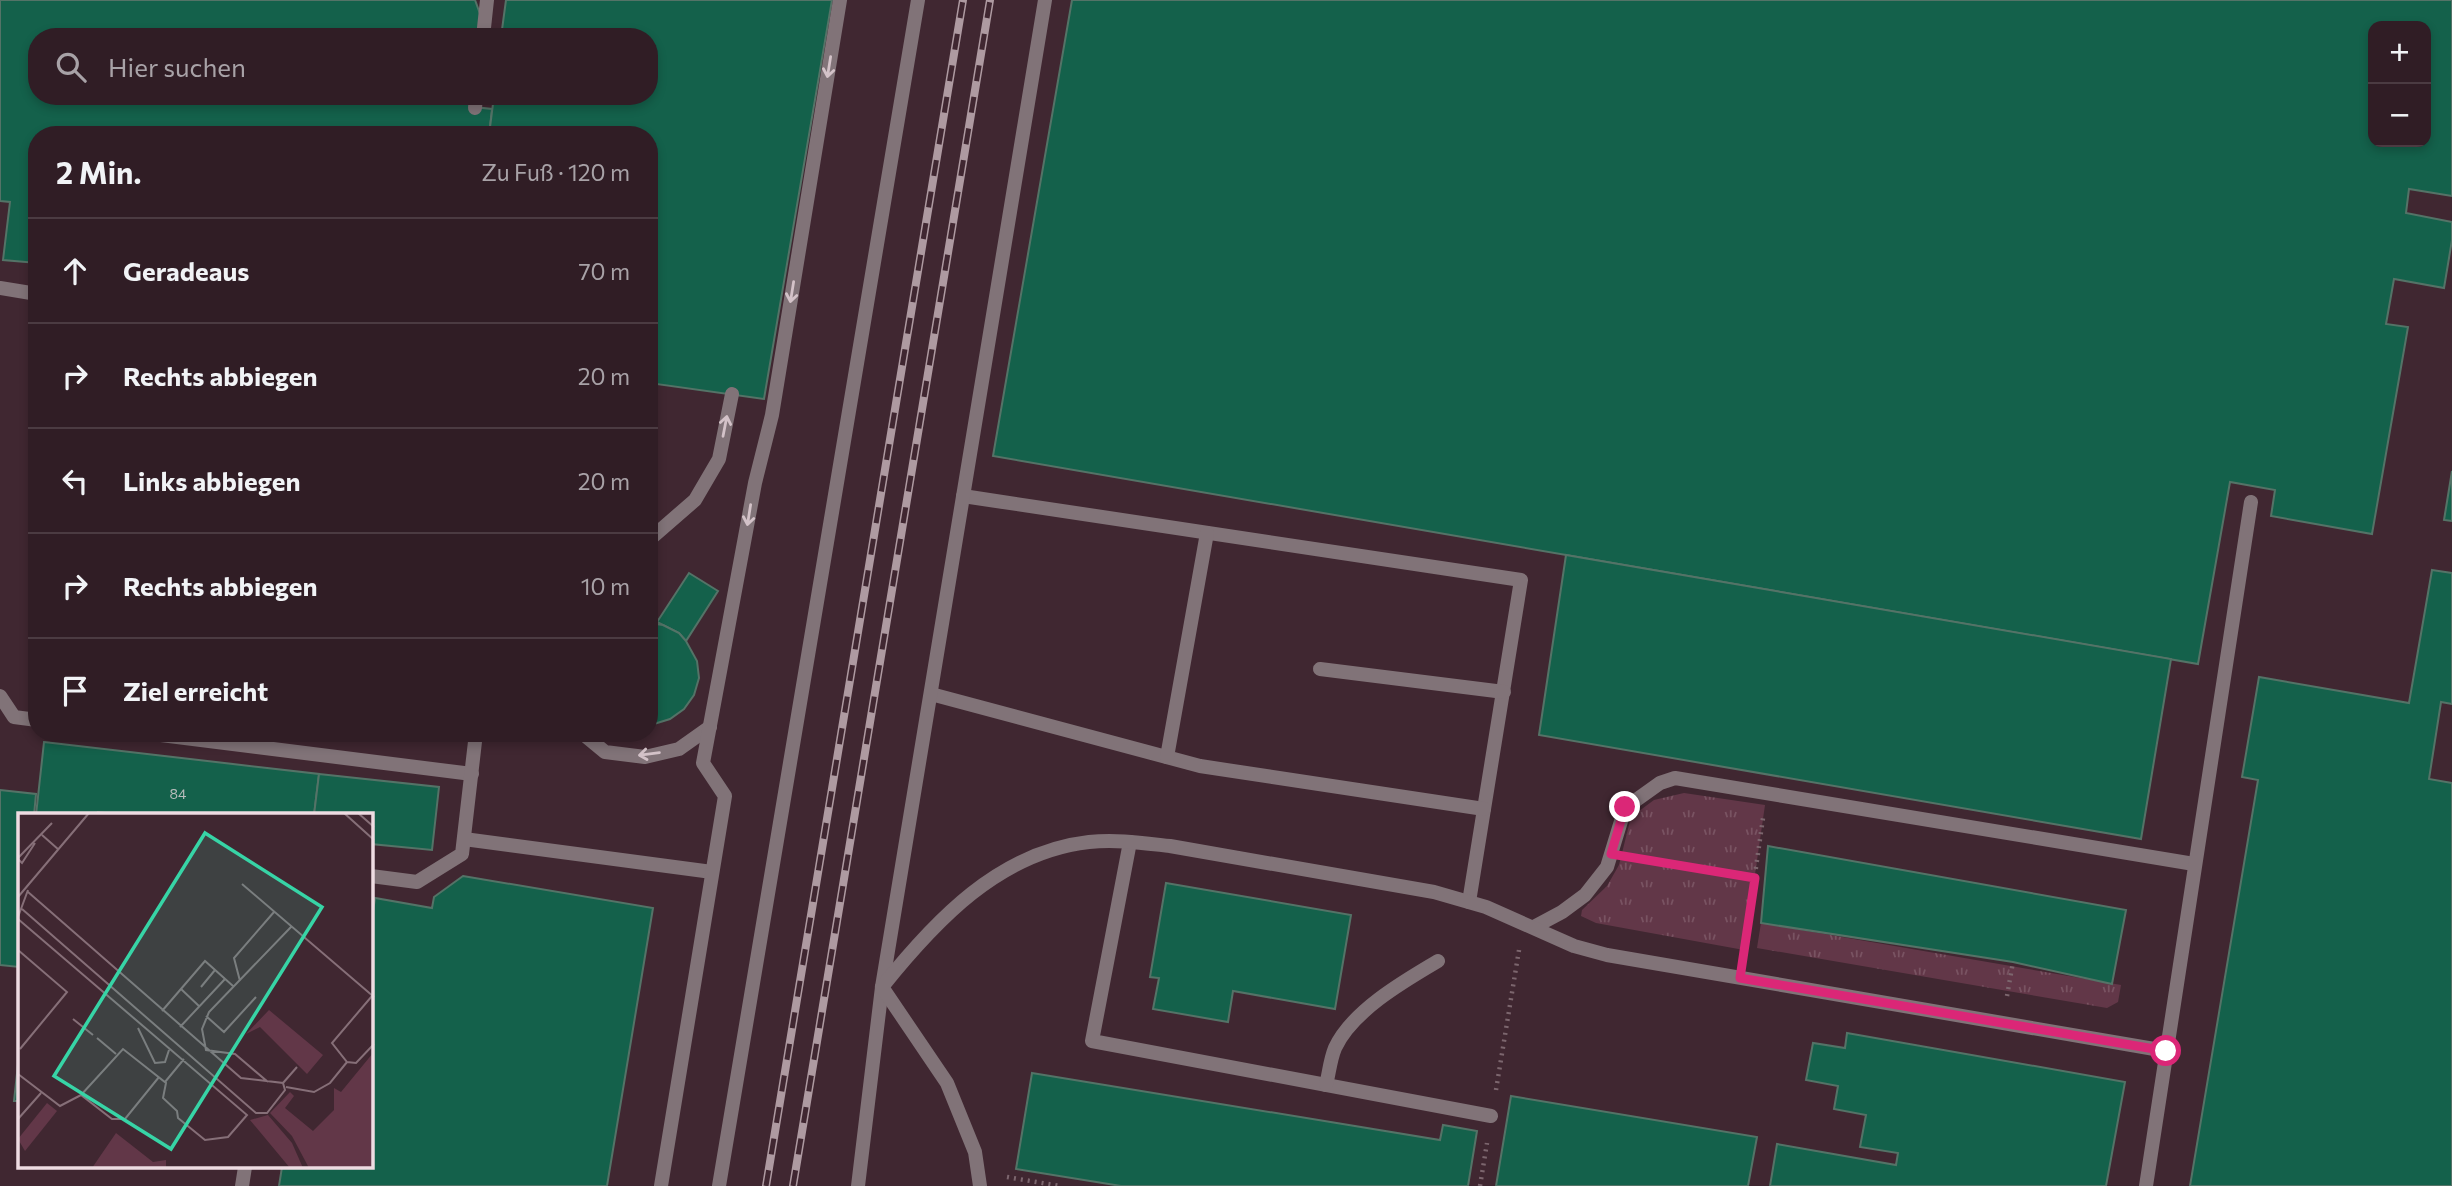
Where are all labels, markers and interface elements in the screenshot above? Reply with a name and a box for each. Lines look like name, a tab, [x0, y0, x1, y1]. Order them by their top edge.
map controls	[2368, 21, 2431, 147]
button: +	[2368, 21, 2431, 84]
search box	[28, 28, 658, 105]
icon: search	[52, 48, 90, 86]
text: Hier suchen	[108, 51, 246, 82]
one-way arrow	[822, 55, 835, 78]
button: −	[2368, 84, 2431, 147]
text: 2 Min.	[56, 153, 141, 190]
text: Zu Fuß · 120 m	[481, 158, 630, 186]
icon: ahead	[56, 252, 94, 290]
text: Geradeaus	[123, 255, 249, 286]
text: 70 m	[578, 257, 630, 285]
one-way arrow	[785, 280, 798, 303]
icon: right	[56, 357, 94, 395]
text: Rechts abbiegen	[123, 360, 318, 391]
text: 20 m	[578, 362, 630, 390]
one-way arrow	[719, 415, 733, 438]
icon: left	[56, 462, 94, 500]
text: Links abbiegen	[123, 465, 301, 496]
text: 20 m	[578, 467, 630, 495]
one-way arrow	[742, 503, 755, 526]
icon: right	[56, 567, 94, 605]
text: Rechts abbiegen	[123, 570, 318, 601]
text: 10 m	[581, 572, 630, 600]
icon: arrive	[56, 672, 94, 710]
text: Ziel erreicht	[123, 675, 268, 706]
one-way arrow	[638, 748, 661, 761]
house number: 84	[170, 785, 187, 802]
route end	[1609, 791, 1640, 822]
inset map	[18, 813, 373, 1168]
route start	[2150, 1035, 2181, 1066]

